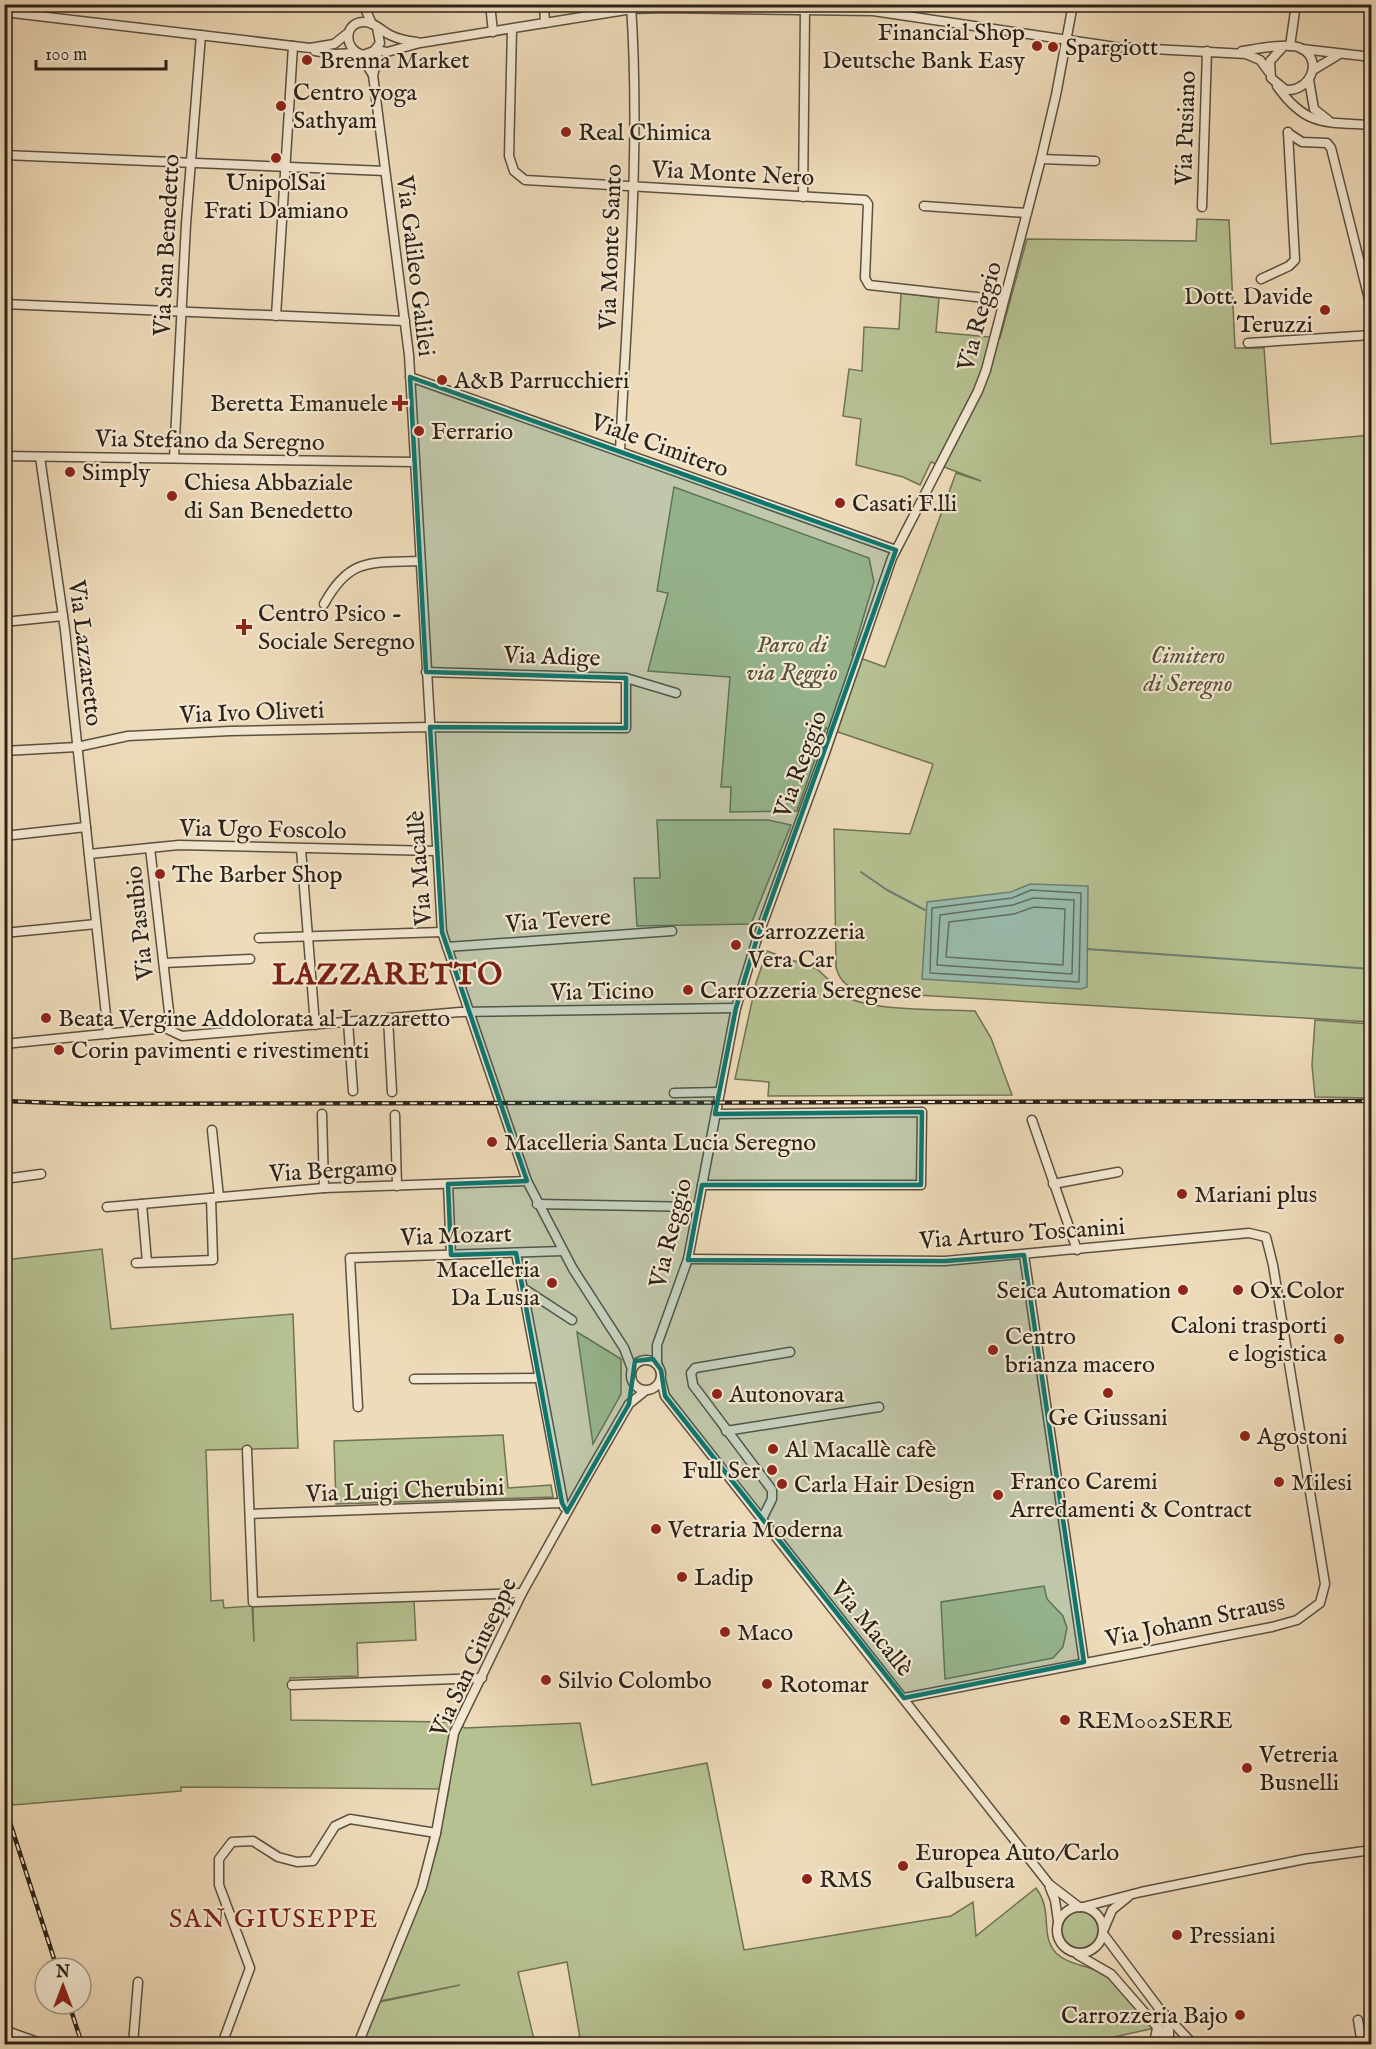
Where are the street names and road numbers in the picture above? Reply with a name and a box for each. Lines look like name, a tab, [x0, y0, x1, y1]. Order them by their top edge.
street label: Via Pusiano	[1169, 70, 1204, 187]
street label: Via San Benedetto	[147, 153, 188, 338]
street label: Via Monte Nero	[650, 155, 815, 194]
street label: Via Monte Santo	[593, 163, 630, 332]
street label: Via Galileo Galilei	[388, 173, 441, 358]
street label: Via Reggio	[951, 258, 1010, 376]
street label: Viale Cimitero	[585, 407, 733, 486]
street label: Via Stefano da Seregno	[94, 424, 325, 459]
street label: Via Lazzaretto	[60, 577, 109, 728]
street label: Via Adige	[502, 640, 601, 675]
street label: Via Ivo Oliveti	[178, 695, 325, 732]
street label: Via Reggio	[767, 706, 835, 823]
street label: Via Macallè	[401, 809, 440, 928]
street label: Via Ugo Foscolo	[178, 814, 347, 847]
street label: Via Pasubio	[119, 864, 162, 982]
street label: Via Tevere	[503, 902, 612, 941]
street label: Via Ticino	[549, 976, 654, 1009]
street label: Via Bergamo	[267, 1153, 398, 1190]
street label: Via Reggio	[643, 1175, 700, 1292]
street label: Via Arturo Toscanini	[917, 1212, 1126, 1257]
street label: Via Mozart	[399, 1219, 512, 1254]
street label: Via Luigi Cherubini	[304, 1473, 505, 1510]
street label: Via San Giuseppe	[423, 1573, 525, 1743]
street label: Via Macallè	[822, 1574, 919, 1684]
street label: Via Johann Strauss	[1102, 1587, 1288, 1656]

